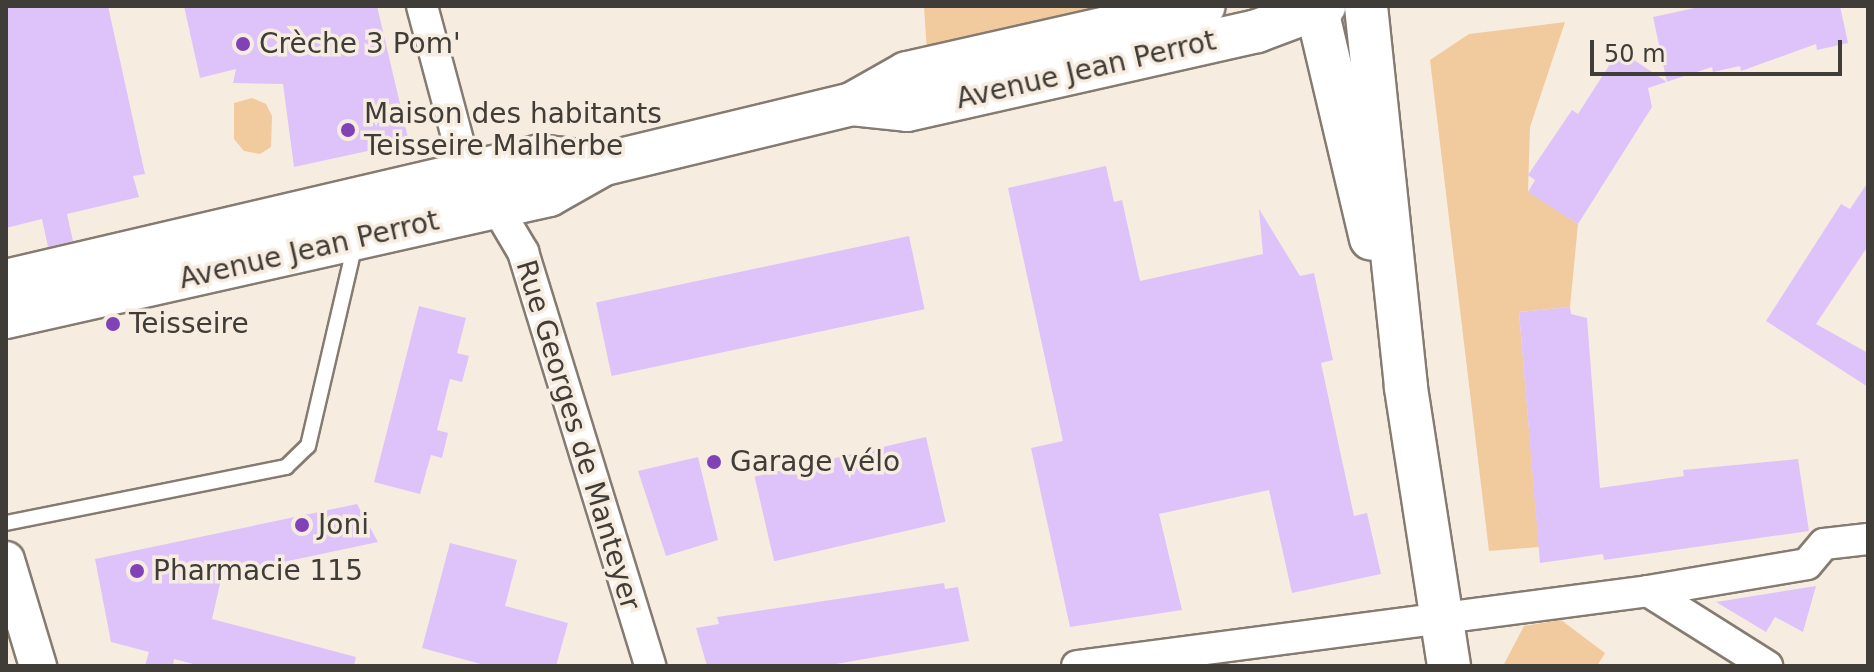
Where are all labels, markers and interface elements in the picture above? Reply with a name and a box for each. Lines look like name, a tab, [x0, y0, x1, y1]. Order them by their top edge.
street label: Avenue Jean Perrot	[953, 24, 1219, 116]
scale bar	[1594, 24, 1846, 74]
place label: Crèche 3 Pom'	[259, 27, 461, 61]
marker: Crèche 3 Pom'	[234, 35, 252, 53]
text: 50 m	[1604, 40, 1666, 68]
place label: Maison des habitants Teisseire Malherbe	[364, 97, 662, 163]
marker: Maison des habitants Teisseire Malherbe	[339, 121, 357, 139]
street label: Avenue Jean Perrot	[176, 204, 442, 296]
street label: Rue Georges de Manteyer	[509, 256, 647, 614]
place label: Teisseire	[129, 307, 249, 341]
marker: Teisseire	[104, 315, 122, 333]
place label: Garage vélo	[730, 445, 900, 479]
marker: Garage vélo	[705, 453, 723, 471]
place label: Joni	[318, 508, 369, 542]
marker: Joni	[293, 516, 311, 534]
place label: Pharmacie 115	[153, 554, 363, 588]
marker: Pharmacie 115	[128, 562, 146, 580]

